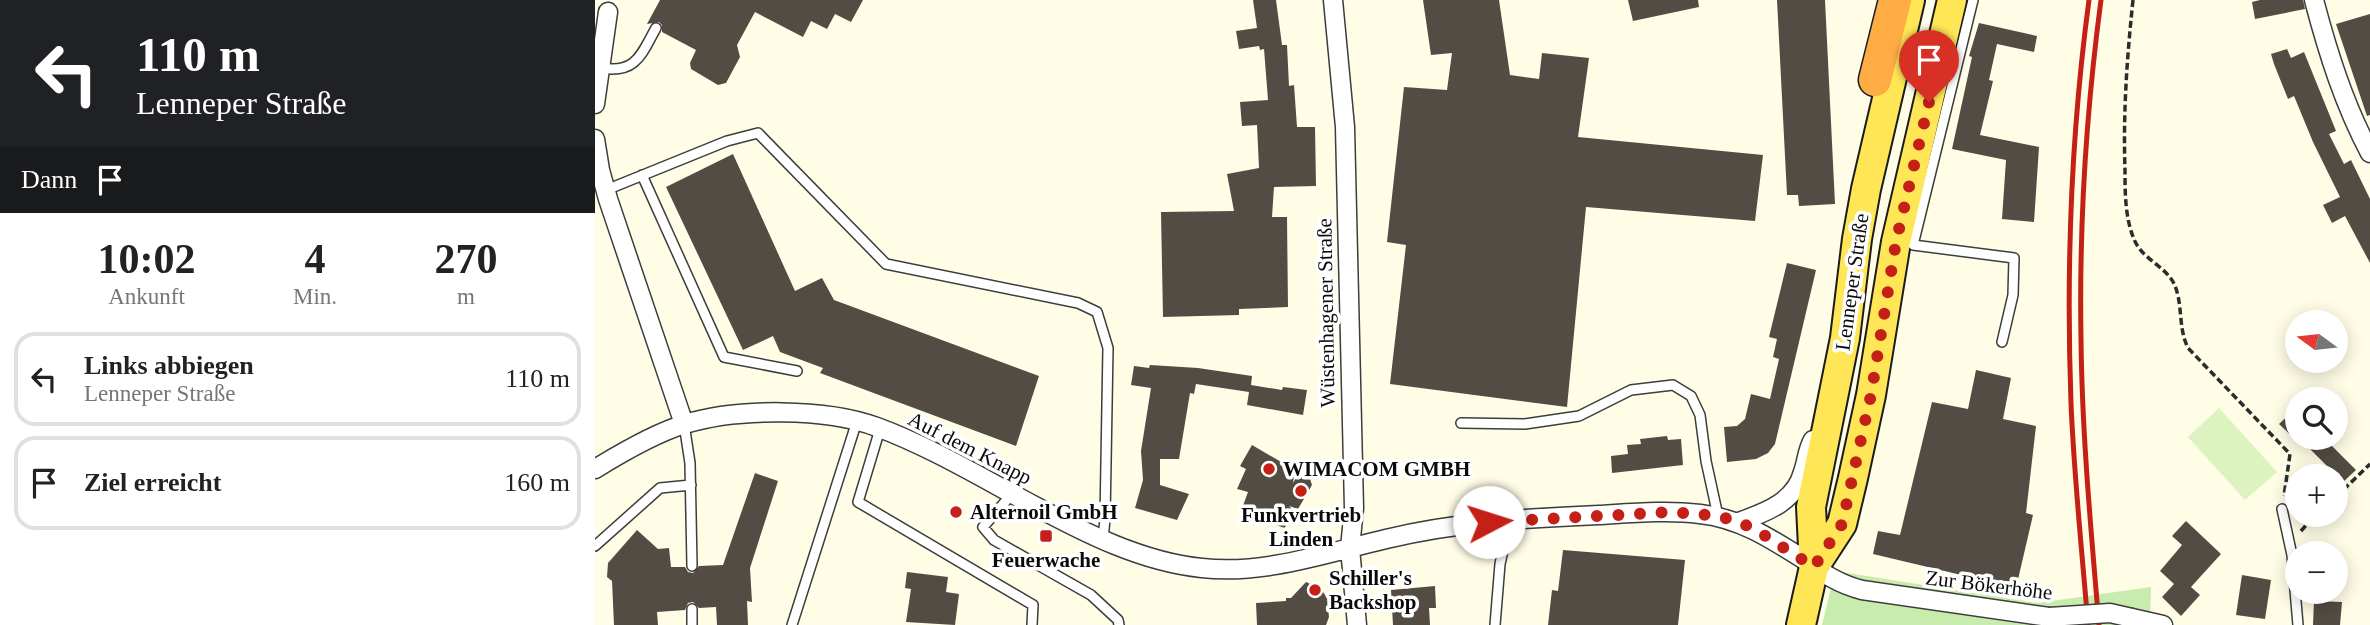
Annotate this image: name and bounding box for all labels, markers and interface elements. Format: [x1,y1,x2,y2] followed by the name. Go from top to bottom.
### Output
[136,27,260,82] text: 110 m
[21,28,112,119] icon: left
[1899,30,1959,102] pin
[1910,41,1948,79] icon: arrive
[136,85,347,121] text: Lenneper Straße
[91,161,129,199] icon: arrive
[21,165,77,194] text: Dann
[1831,212,1873,352] street label: Lenneper Straße
[1312,218,1340,408] street label: Wüstenhagener Straße
[97,236,195,282] text: 10:02
[304,236,325,282] text: 4
[435,236,498,282] text: 270
[108,284,185,309] text: Ankunft
[293,284,337,309] text: Min.
[457,284,475,309] text: m
[2285,310,2349,373] north arrow
[2285,310,2348,604] map controls
[84,351,254,380] text: Links abbiegen
[25,360,63,398] icon: left
[505,364,570,393] text: 110 m
[84,381,235,406] text: Lenneper Straße
[2285,387,2348,450] button: search
[904,407,1036,489] street label: Auf dem Knapp
[1283,457,1470,481] place label: WIMACOM GMBH
[1261,461,1277,477] marker: WIMACOM GMBH
[25,464,63,502] icon: arrive
[2285,464,2348,527] button: +
[84,468,221,497] text: Ziel erreicht
[504,468,570,497] text: 160 m
[1293,483,1309,499] marker: Funkvertrieb Linden
[1452,485,1526,559] position arrow
[970,500,1118,524] place label: Alternoil GmbH
[1241,503,1361,551] place label: Funkvertrieb Linden
[948,504,964,520] marker: Alternoil GmbH
[1038,528,1054,544] marker: Feuerwache
[2285,541,2348,604] button: −
[992,548,1100,572] place label: Feuerwache
[1924,565,2054,605] street label: Zur Bökerhöhe
[1329,566,1417,614] place label: Schiller's Backshop
[1307,582,1323,598] marker: Schiller's Backshop

